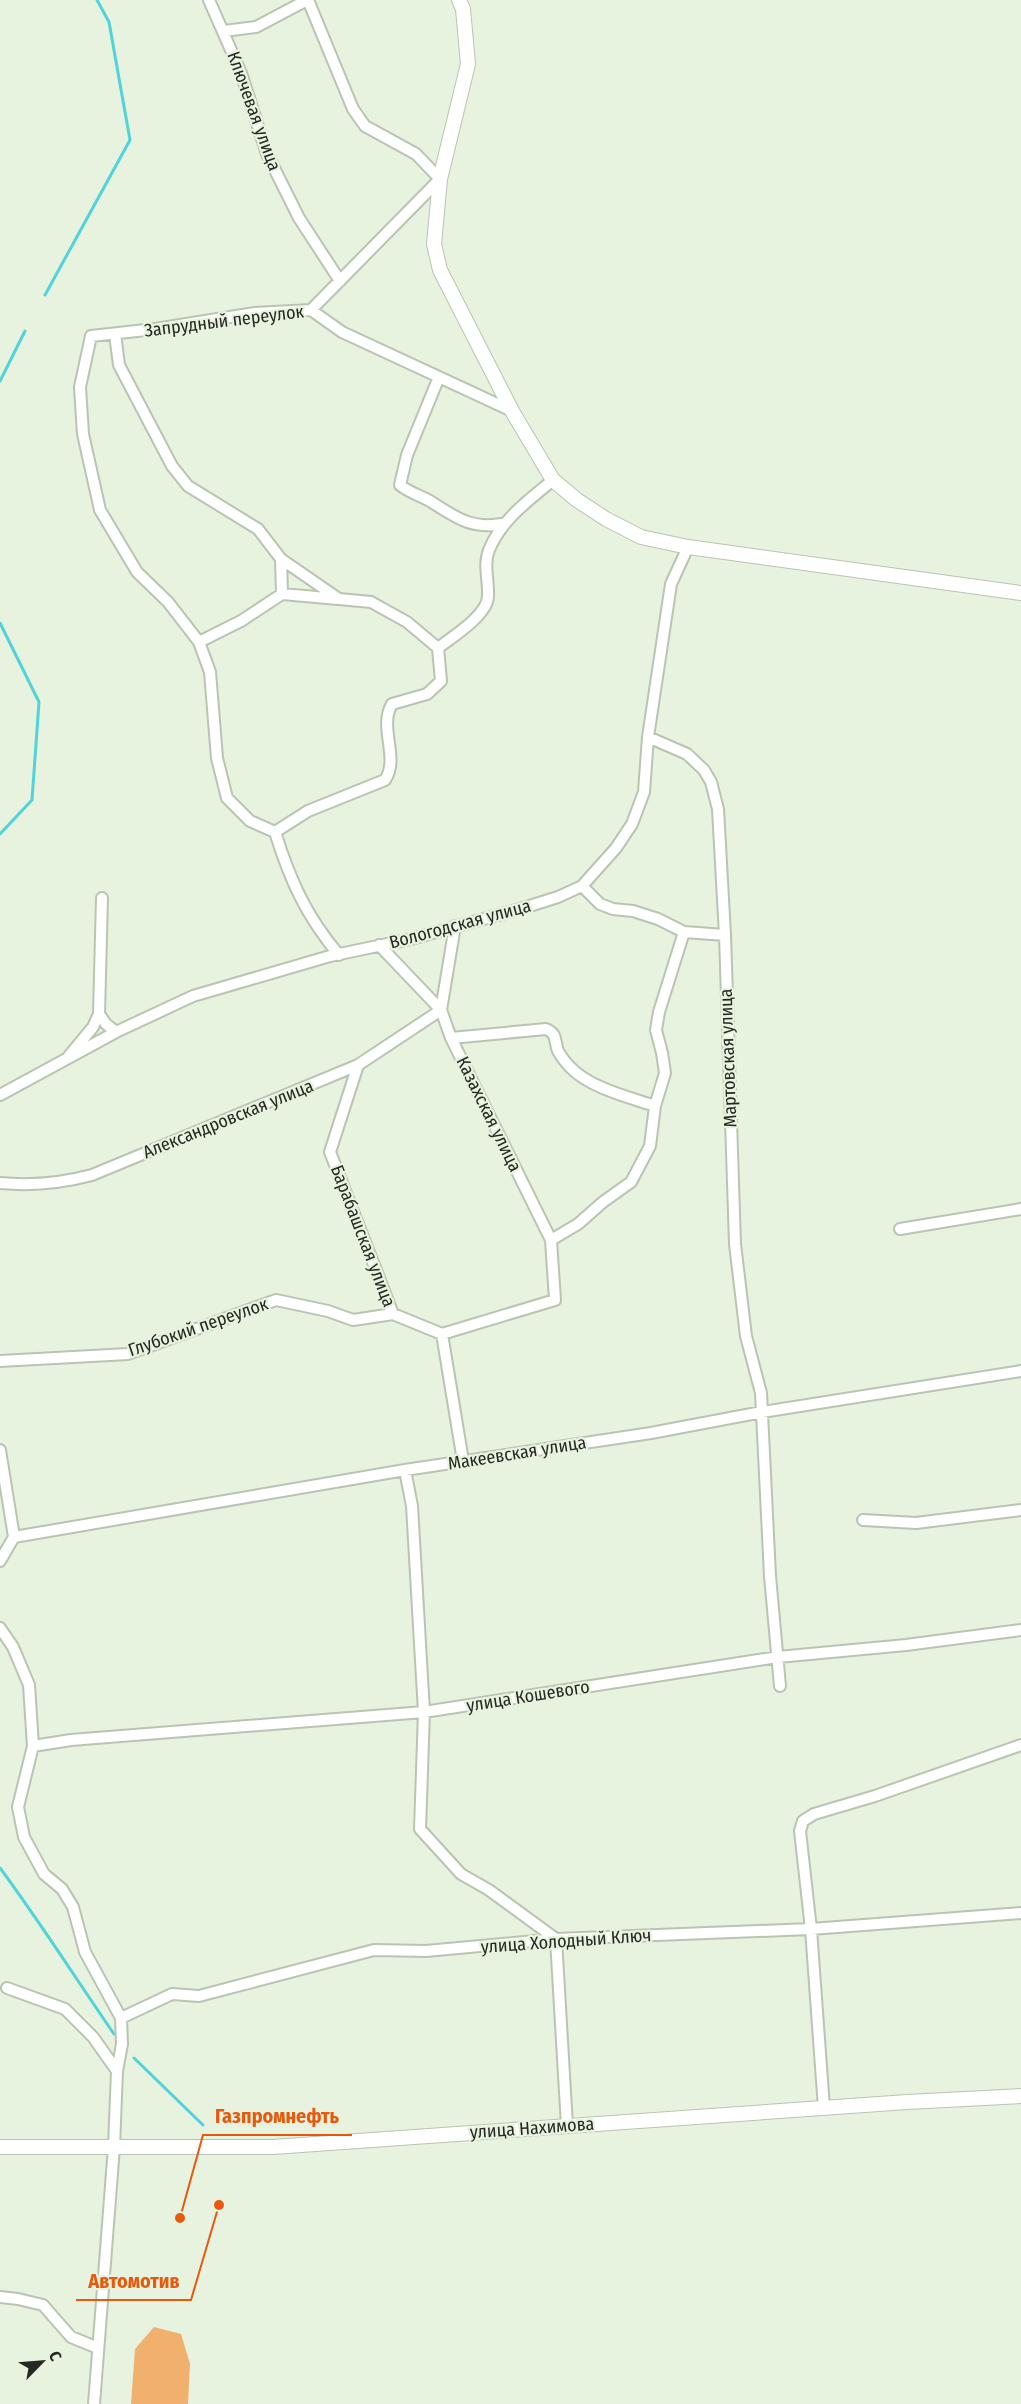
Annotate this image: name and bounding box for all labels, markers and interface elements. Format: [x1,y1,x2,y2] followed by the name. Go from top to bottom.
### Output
[222,48,286,174] street label: Ключевая улица
[143,300,306,342] street label: Запрудный переулок
[387,894,533,953] street label: Вологодская улица
[715,988,741,1128] street label: Мартовская улица
[452,1053,526,1175] street label: Казахская улица
[140,1075,317,1163] street label: Александровская улица
[326,1162,400,1310] street label: Барабашская улица
[125,1293,271,1361] street label: Глубокий переулок
[446,1431,588,1475] street label: Макеевская улица
[465,1675,591,1717] street label: улица Кошевого
[480,1924,652,1958] street label: улица Холодный Ключ
[203,2097,352,2135] callout: Газпромнефть
[215,2104,340,2128] text: Газпромнефть
[469,2113,595,2143] street label: улица Нахимова
[76,2262,191,2300] callout: Автомотив
[87,2269,180,2293] text: Автомотив
[12,2332,72,2392] north arrow
[45,2348,66,2364] text: С

